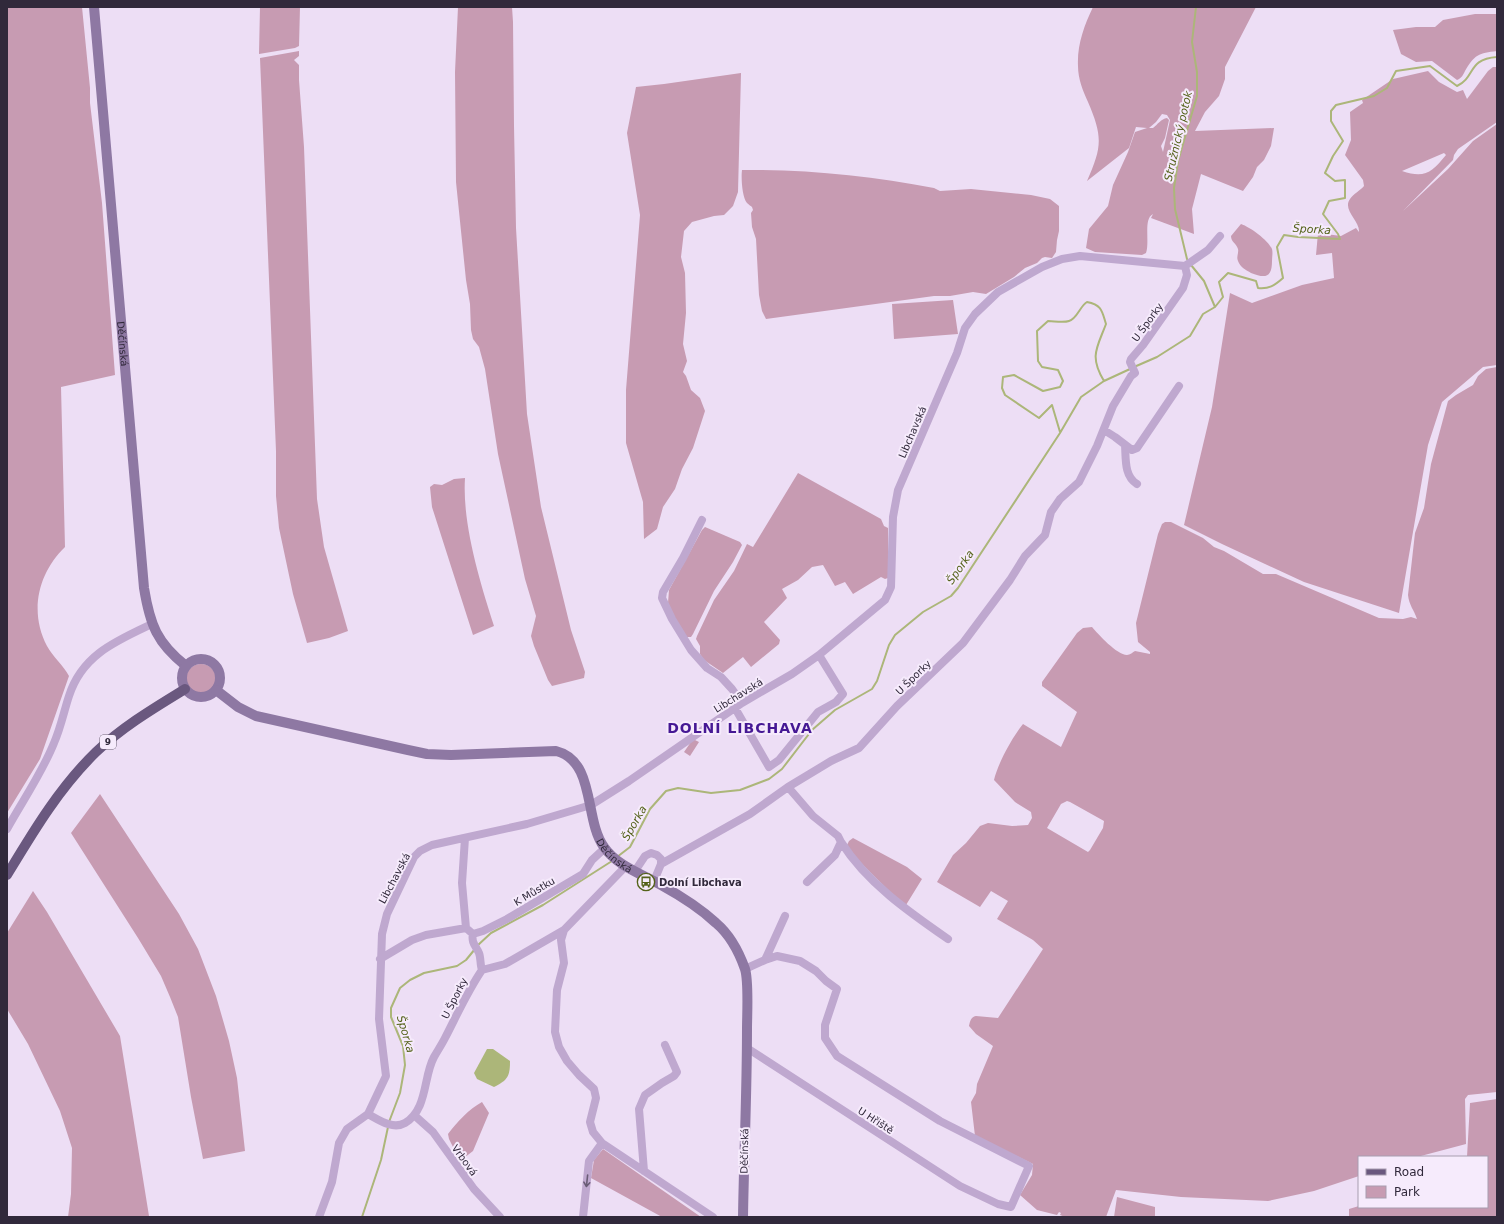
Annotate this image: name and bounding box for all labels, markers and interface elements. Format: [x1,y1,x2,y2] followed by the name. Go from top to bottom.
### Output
[1162,89,1195,182] water label: Stružnický potok
[1292,222,1332,237] water label: Šporka
[1129,300,1165,344] street label: U Šporky
[115,321,130,367] street label: Děčínská
[897,404,928,460] street label: Libchavská
[944,548,977,587] water label: Šporka
[893,657,933,697] street label: U Šporky
[712,676,765,715] street label: Libchavská
[667,720,813,736] district label: DOLNÍ LIBCHAVA
[100,735,116,749] road number: 9
[619,803,650,843] water label: Šporka
[594,837,634,875] street label: Děčínská
[377,851,412,905] street label: Libchavská
[636,872,656,892] bus stop icon: Dolní Libchava
[512,875,557,908] street label: K Můstku
[659,877,742,888] place label: Dolní Libchava
[438,975,470,1021] street label: U Šporky
[394,1014,417,1055] water label: Šporka
[856,1105,896,1136] street label: U Hřiště
[739,1128,750,1174] street label: Děčínská
[450,1143,479,1178] street label: Vrbová
[1358,1156,1488,1208] legend
[1394,1165,1424,1179] text: Road
[583,1174,590,1187] one-way arrow
[1394,1185,1420,1199] text: Park

